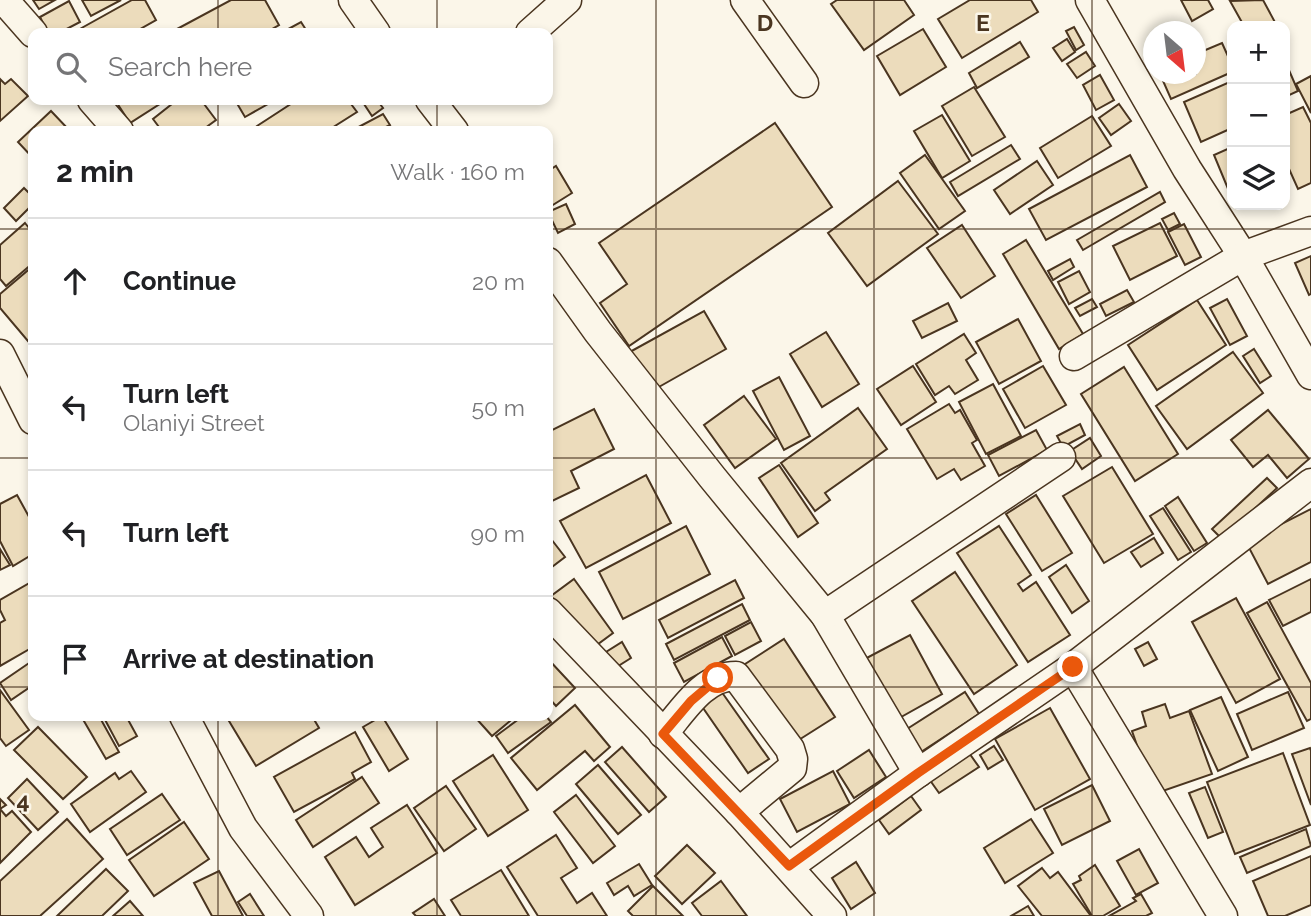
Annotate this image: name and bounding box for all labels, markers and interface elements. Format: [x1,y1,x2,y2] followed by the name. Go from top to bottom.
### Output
[757,9,773,36] text: D
[976,9,990,36] text: E
[1143,21,1206,84] north arrow
[1227,21,1290,210] map controls
[1227,21,1290,84] button: +
[28,28,553,105] search box
[52,48,90,86] icon: search
[108,52,252,82] text: Search here
[1227,84,1290,147] button: −
[1227,147,1290,210] button: layers
[56,154,134,189] text: 2 min
[390,158,525,185] text: Walk · 160 m
[56,262,94,300] icon: ahead
[123,266,236,296] text: Continue
[472,268,525,295] text: 20 m
[123,379,229,409] text: Turn left
[56,388,94,426] icon: left
[471,394,525,421] text: 50 m
[123,409,265,436] text: Olaniyi Street
[56,514,94,552] icon: left
[123,518,229,548] text: Turn left
[470,520,525,547] text: 90 m
[56,640,94,678] icon: arrive
[123,644,374,674] text: Arrive at destination
[1057,651,1088,682] route end
[702,662,733,693] route start
[16,787,30,814] text: 4

